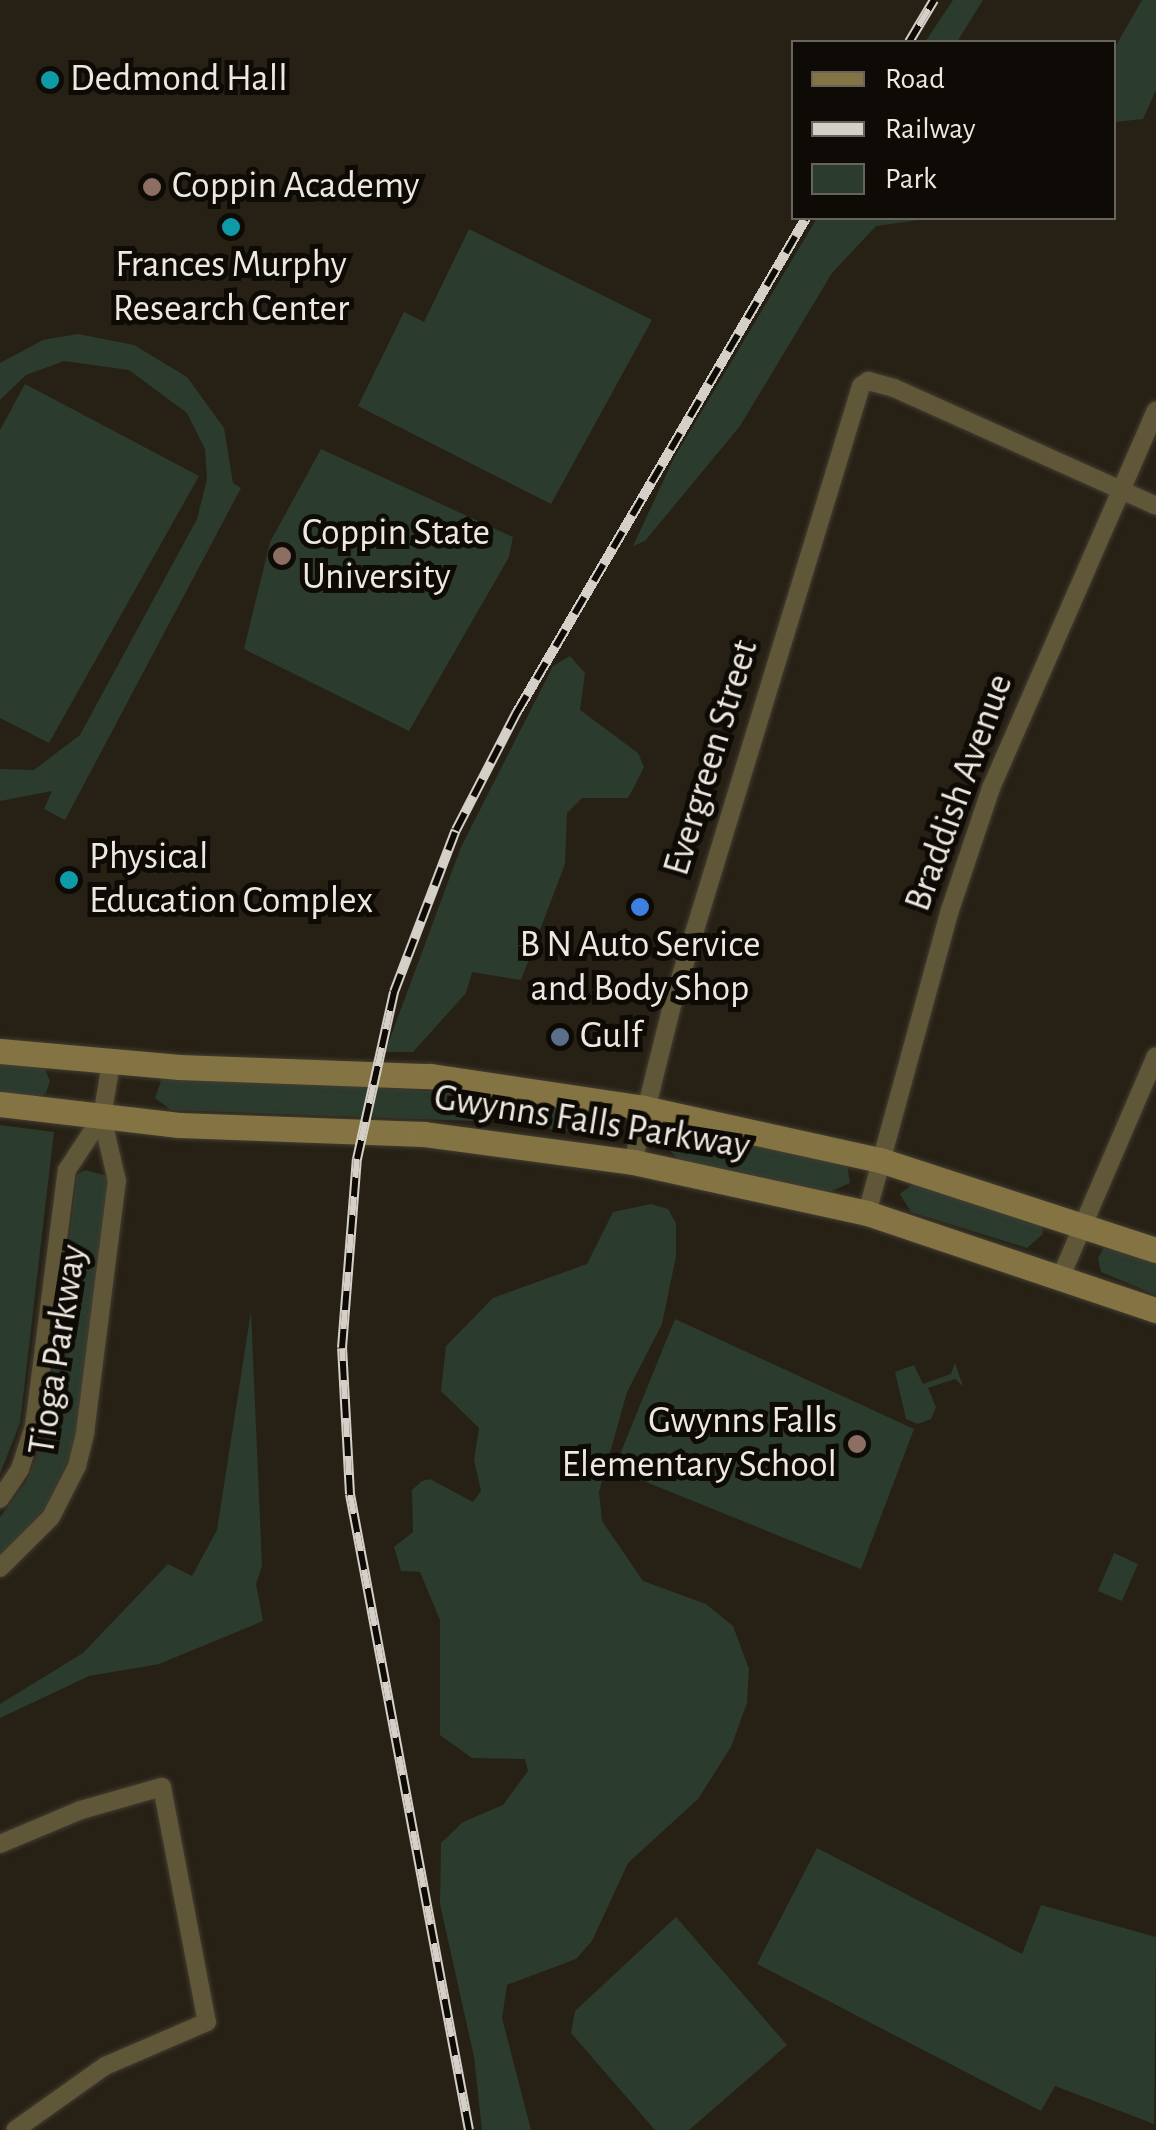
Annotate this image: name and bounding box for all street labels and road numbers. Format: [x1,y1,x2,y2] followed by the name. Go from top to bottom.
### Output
[655,635,769,881] street label: Evergreen Street
[896,668,1024,918] street label: Braddish Avenue
[431,1076,753,1170] street label: Gwynns Falls Parkway
[20,1242,98,1458] street label: Tioga Parkway

